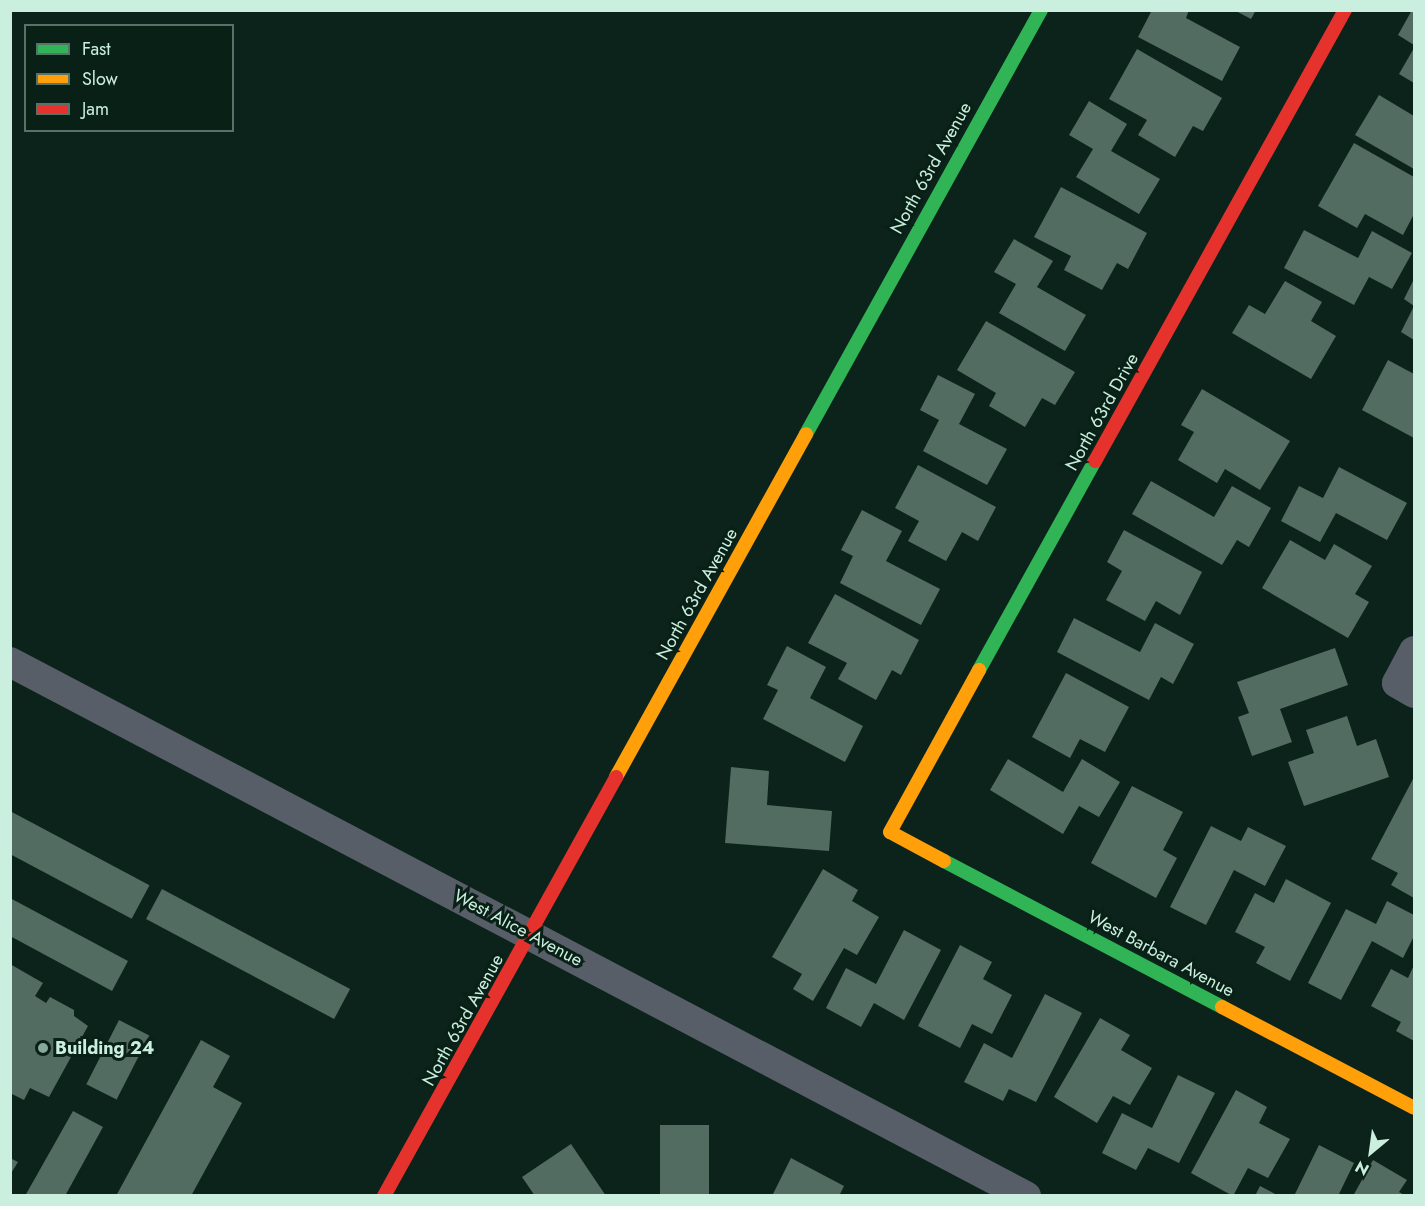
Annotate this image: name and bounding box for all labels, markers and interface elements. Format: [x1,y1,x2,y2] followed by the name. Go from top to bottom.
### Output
[24,24,234,132] legend
[82,36,111,62] text: Fast
[82,66,118,92] text: Slow
[82,96,109,122] text: Jam
[886,98,976,238] street label: North 63rd Avenue
[1061,349,1143,475] street label: North 63rd Drive
[652,524,742,664] street label: North 63rd Avenue
[450,885,586,971] street label: West Alice Avenue
[1084,906,1238,1002] street label: West Barbara Avenue
[418,950,508,1090] street label: North 63rd Avenue
[55,1037,154,1059] place label: Building 24
[36,1041,50,1055] marker: Building 24
[1341,1122,1401,1182] north arrow
[1351,1155,1373,1181] text: N

